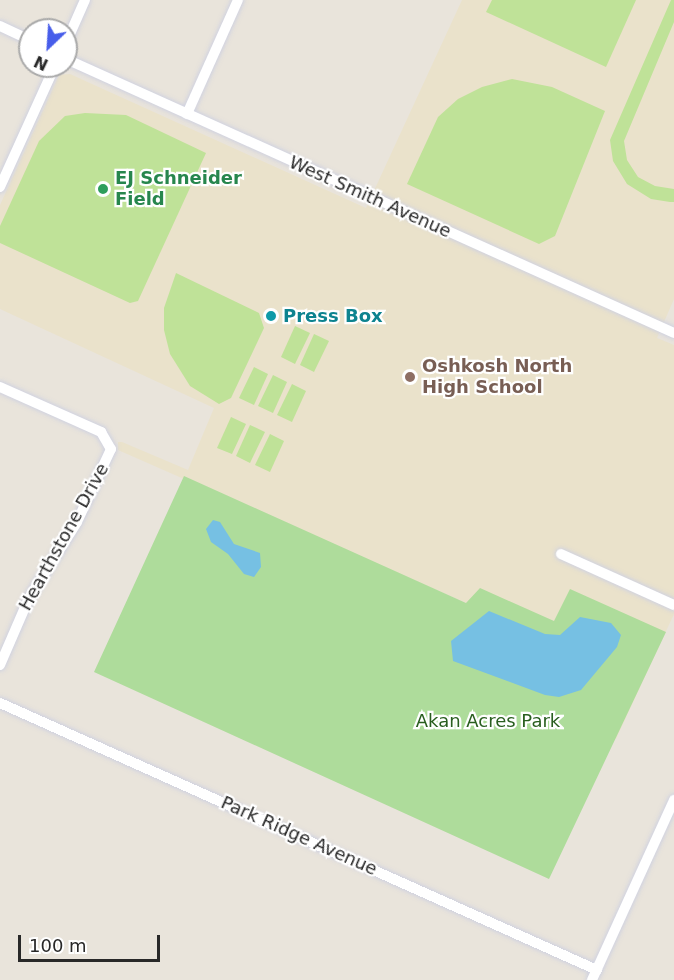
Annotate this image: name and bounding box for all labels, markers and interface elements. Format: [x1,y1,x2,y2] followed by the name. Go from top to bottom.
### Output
[18,18,78,78] north arrow
[31,52,51,74] text: N
[286,152,454,242] street label: West Smith Avenue
[115,168,242,210] place label: EJ Schneider Field
[96,182,110,196] marker: EJ Schneider Field
[283,305,383,327] place label: Press Box
[264,309,278,323] marker: Press Box
[422,356,572,398] place label: Oshkosh North High School
[403,370,417,384] marker: Oshkosh North High School
[15,460,113,614] street label: Hearthstone Drive
[416,710,560,732] park label: Akan Acres Park
[218,792,380,880] street label: Park Ridge Avenue
[21,923,164,961] scale bar
[29,935,87,956] text: 100 m

